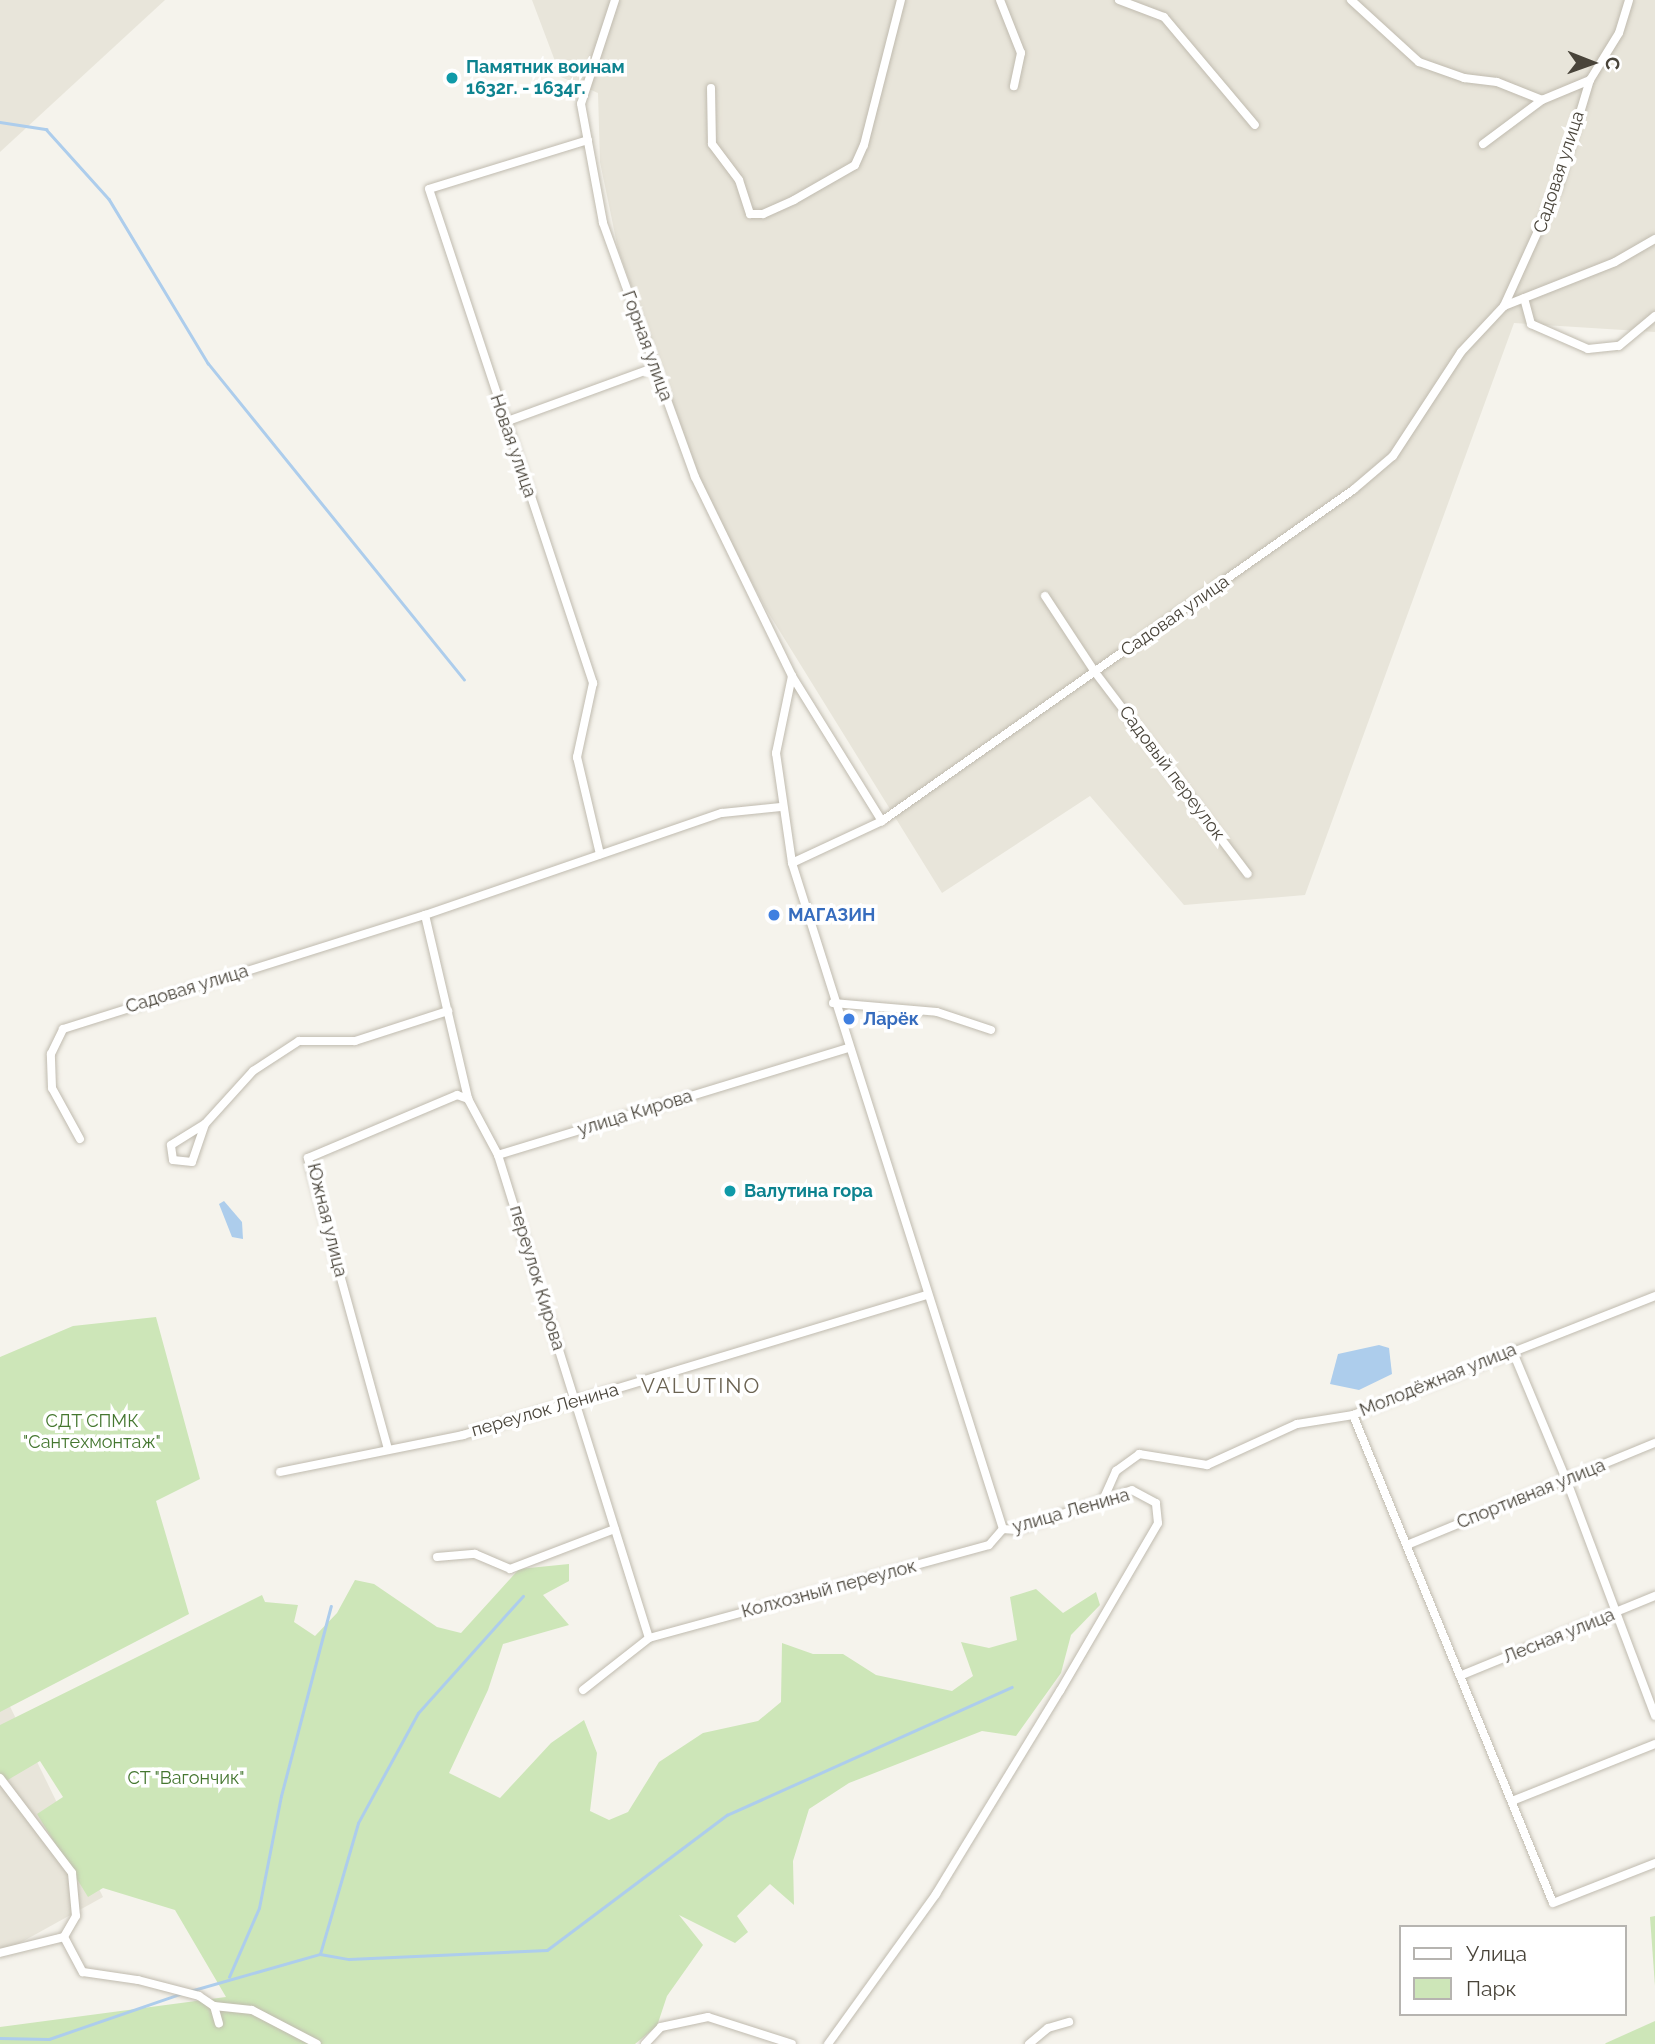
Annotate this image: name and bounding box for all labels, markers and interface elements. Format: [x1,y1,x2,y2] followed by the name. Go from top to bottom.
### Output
[1557,28,1627,98] north arrow
[466,57,625,100] place label: Памятник воинам 1632г. - 1634г.
[1602,57,1624,70] text: С
[444,70,460,86] marker: Памятник воинам 1632г. - 1634г.
[1529,108,1589,236] street label: Садовая улица
[617,288,677,404] street label: Горная улица
[485,391,541,501] street label: Новая улица
[1117,571,1233,661] street label: Садовая улица
[1114,702,1230,844] street label: Садовый переулок
[788,904,875,926] place label: МАГАЗИН
[766,907,782,923] marker: МАГАЗИН
[123,960,251,1018] street label: Садовая улица
[863,1008,919,1030] place label: Ларёк
[841,1011,857,1027] marker: Ларёк
[575,1085,695,1141] street label: улица Кирова
[302,1161,352,1279] street label: Южная улица
[744,1180,873,1202] place label: Валутина гора
[722,1183,738,1199] marker: Валутина гора
[505,1203,569,1353] street label: переулок Кирова
[1356,1339,1520,1421] street label: Молодёжная улица
[642,1373,760,1399] district label: VALUTINO
[469,1379,621,1441] street label: переулок Ленина
[23,1411,161,1454] park label: СДТ СПМК "Сантехмонтаж"
[1454,1454,1608,1534] street label: Спортивная улица
[1010,1484,1132,1538] street label: улица Ленина
[739,1555,919,1623] street label: Колхозный переулок
[1500,1604,1618,1668] street label: Лесная улица
[127,1767,245,1789] park label: СТ "Вагончик"
[1400,1925,1627,2016] legend
[1466,1941,1527,1966] text: Улица
[1466,1976,1516,2001] text: Парк

